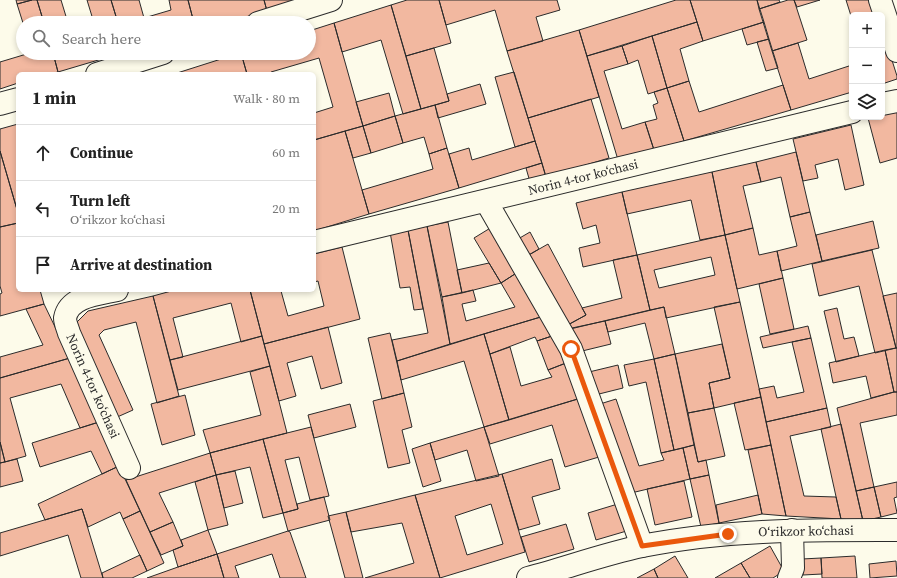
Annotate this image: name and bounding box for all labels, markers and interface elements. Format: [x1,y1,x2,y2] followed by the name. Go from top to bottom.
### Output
[849,12,885,120] map controls
[849,12,885,48] button: +
[16,16,316,60] search box
[30,27,52,49] icon: search
[62,28,141,49] text: Search here
[849,48,885,84] button: −
[849,84,885,120] button: layers
[32,86,76,110] text: 1 min
[233,90,300,107] text: Walk · 80 m
[32,142,54,164] icon: ahead
[70,142,133,163] text: Continue
[272,144,300,161] text: 60 m
[526,155,640,199] street label: Norin 4-tor koʻchasi
[70,190,130,211] text: Turn left
[32,198,54,220] icon: left
[272,200,300,217] text: 20 m
[70,211,166,228] text: Oʻrikzor koʻchasi
[32,254,54,276] icon: arrive
[70,254,212,275] text: Arrive at destination
[62,331,124,441] street label: Norin 4-tor koʻchasi
[562,340,580,358] route start
[758,522,854,540] street label: Oʻrikzor koʻchasi
[719,525,737,543] route end

